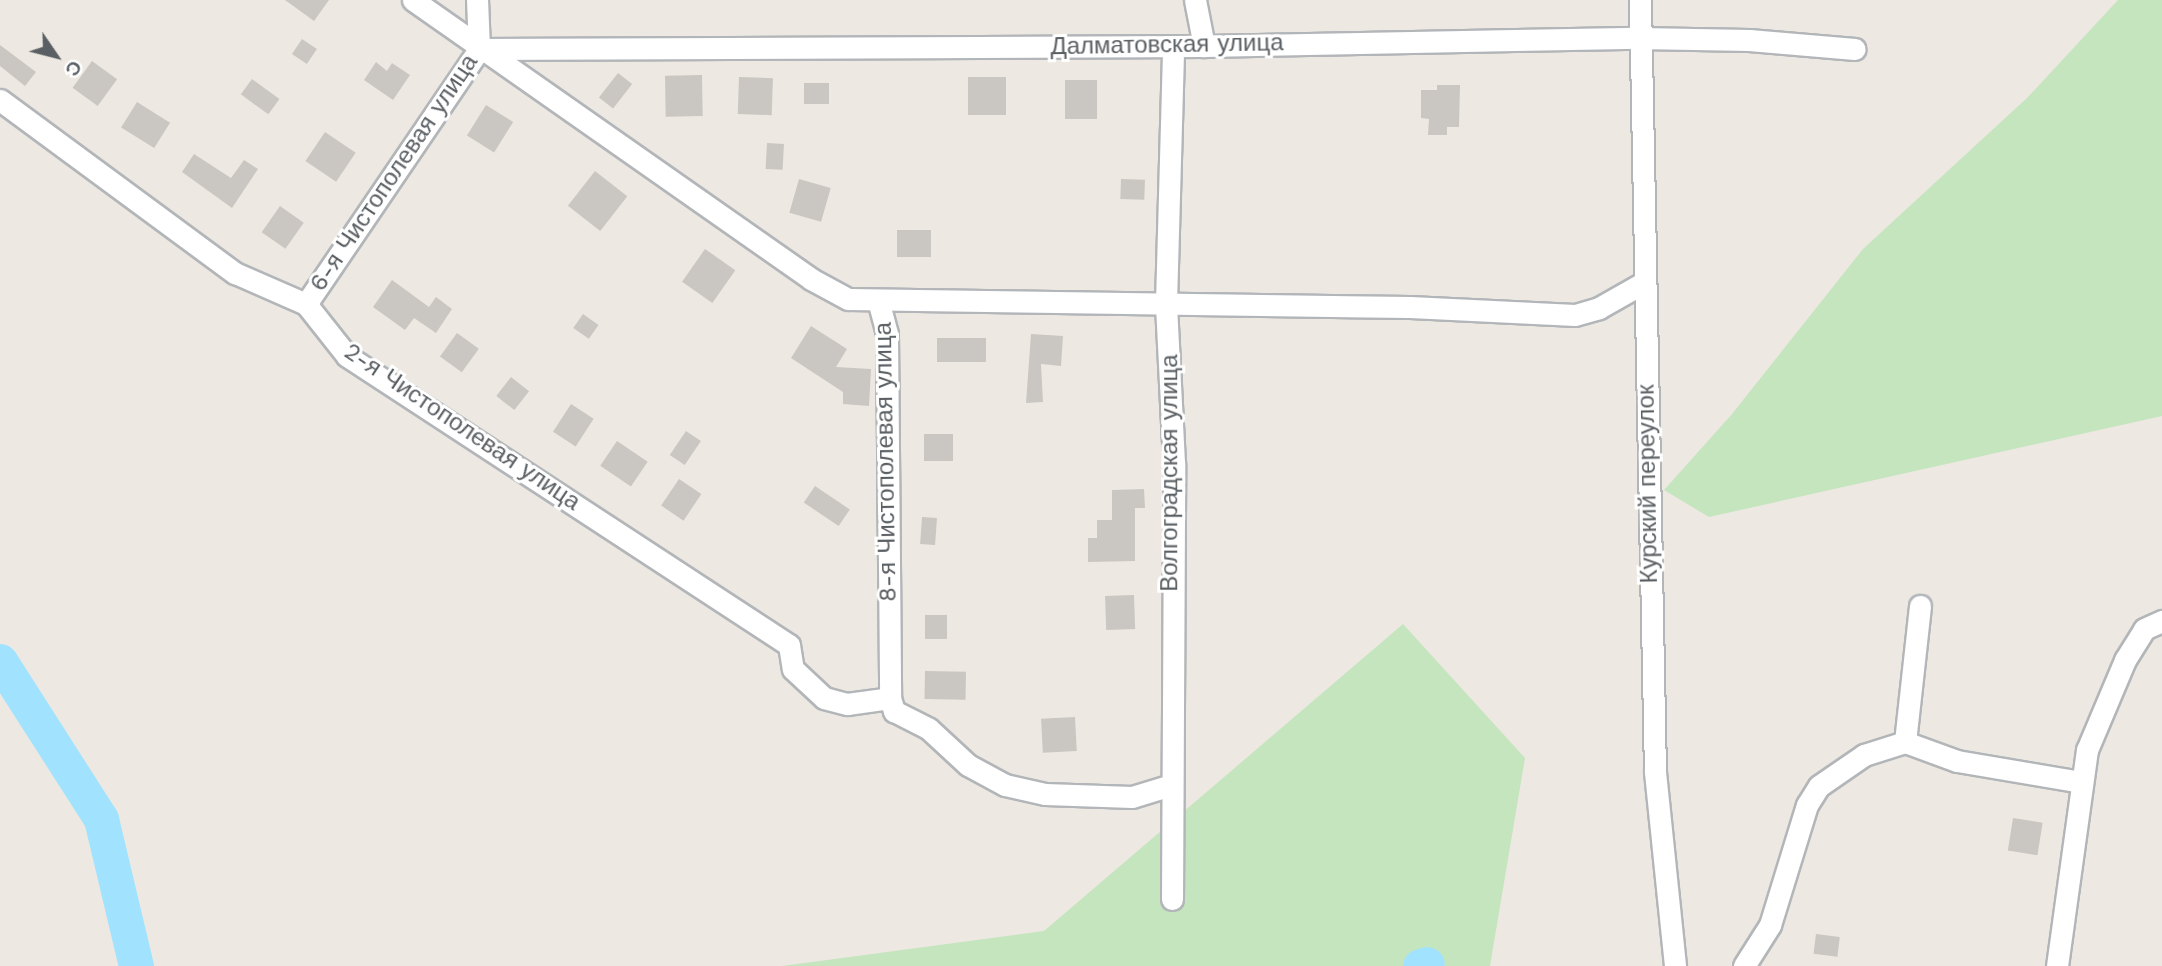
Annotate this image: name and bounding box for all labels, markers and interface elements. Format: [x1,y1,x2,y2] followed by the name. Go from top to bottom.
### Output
[21,21,91,91] north arrow
[1050,29,1284,61] street label: Далматовская улица
[304,49,484,297] street label: 6-я Чистополевая улица
[60,56,87,81] text: С
[869,322,903,602] street label: 8-я Чистополевая улица
[338,337,586,517] street label: 2-я Чистополевая улица
[1156,354,1184,592] street label: Волгоградская улица
[1632,384,1664,584] street label: Курский переулок

